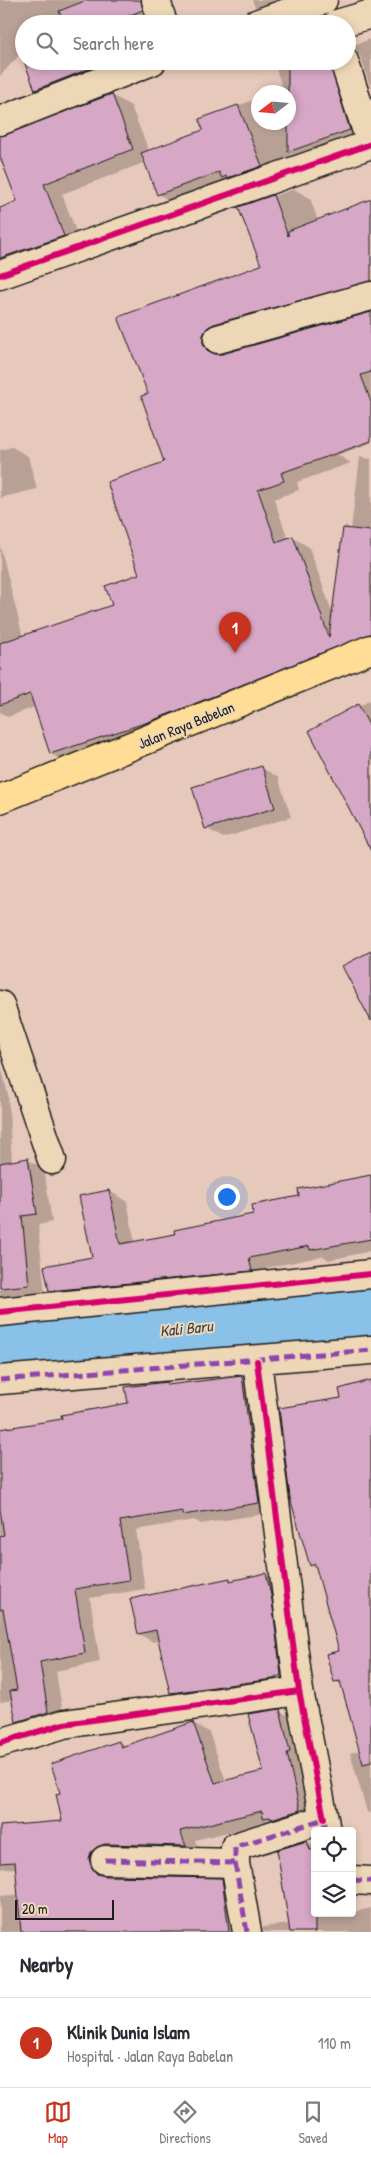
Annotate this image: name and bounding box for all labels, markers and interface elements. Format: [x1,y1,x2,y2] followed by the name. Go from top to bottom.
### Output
[15,15,356,70] search box
[33,29,61,57] icon: search
[73,30,154,56] text: Search here
[251,85,296,130] north arrow
[219,612,251,653] pin: 1
[135,696,238,754] street label: Jalan Raya Babelan
[214,1184,240,1210] your location
[158,1314,215,1342] water label: Kali Baru
[311,1827,356,1917] map controls
[311,1827,356,1872] button: locate
[311,1872,356,1917] button: layers
[15,1897,114,1920] scale bar
[22,1899,48,1918] text: 20 m
[20,1950,73,1979] text: Nearby
[67,2019,190,2045] text: Klinik Dunia Islam
[33,2032,39,2054] text: 1
[318,2032,351,2054] text: 110 m
[67,2045,233,2067] text: Hospital · Jalan Raya Babelan
[44,2098,72,2147] tab: Map
[159,2098,211,2147] tab: Directions
[299,2098,327,2147] tab: Saved

